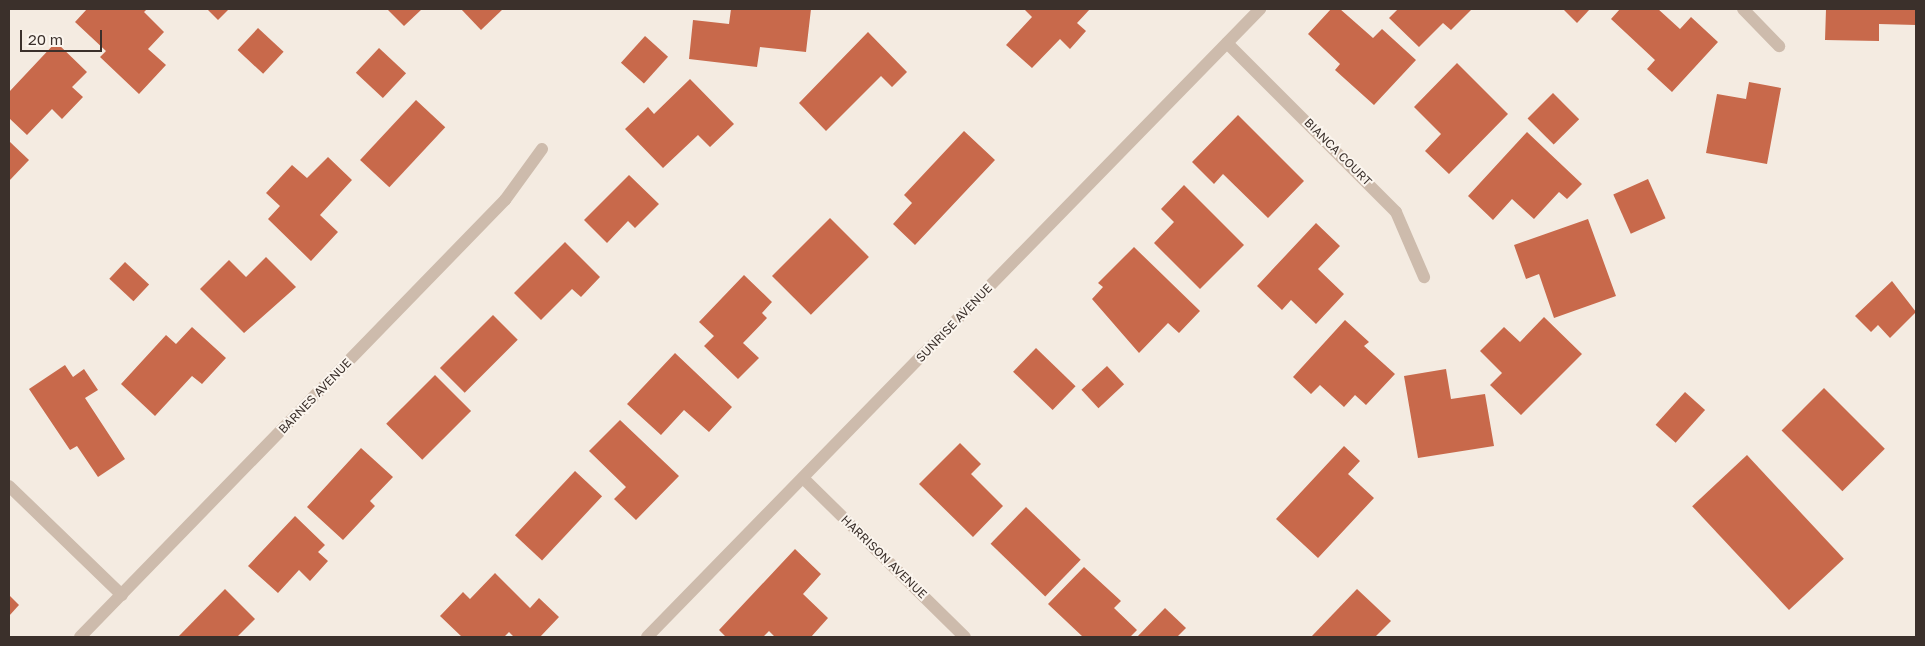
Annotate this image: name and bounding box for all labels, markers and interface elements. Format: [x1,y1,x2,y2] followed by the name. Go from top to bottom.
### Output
[22,20,105,52] scale bar
[28,30,63,48] text: 20 m
[1301,115,1375,189] street label: BIANCA COURT
[913,281,995,365] street label: SUNRISE AVENUE
[276,356,354,436] street label: BARNES AVENUE
[838,512,930,602] street label: HARRISON AVENUE

